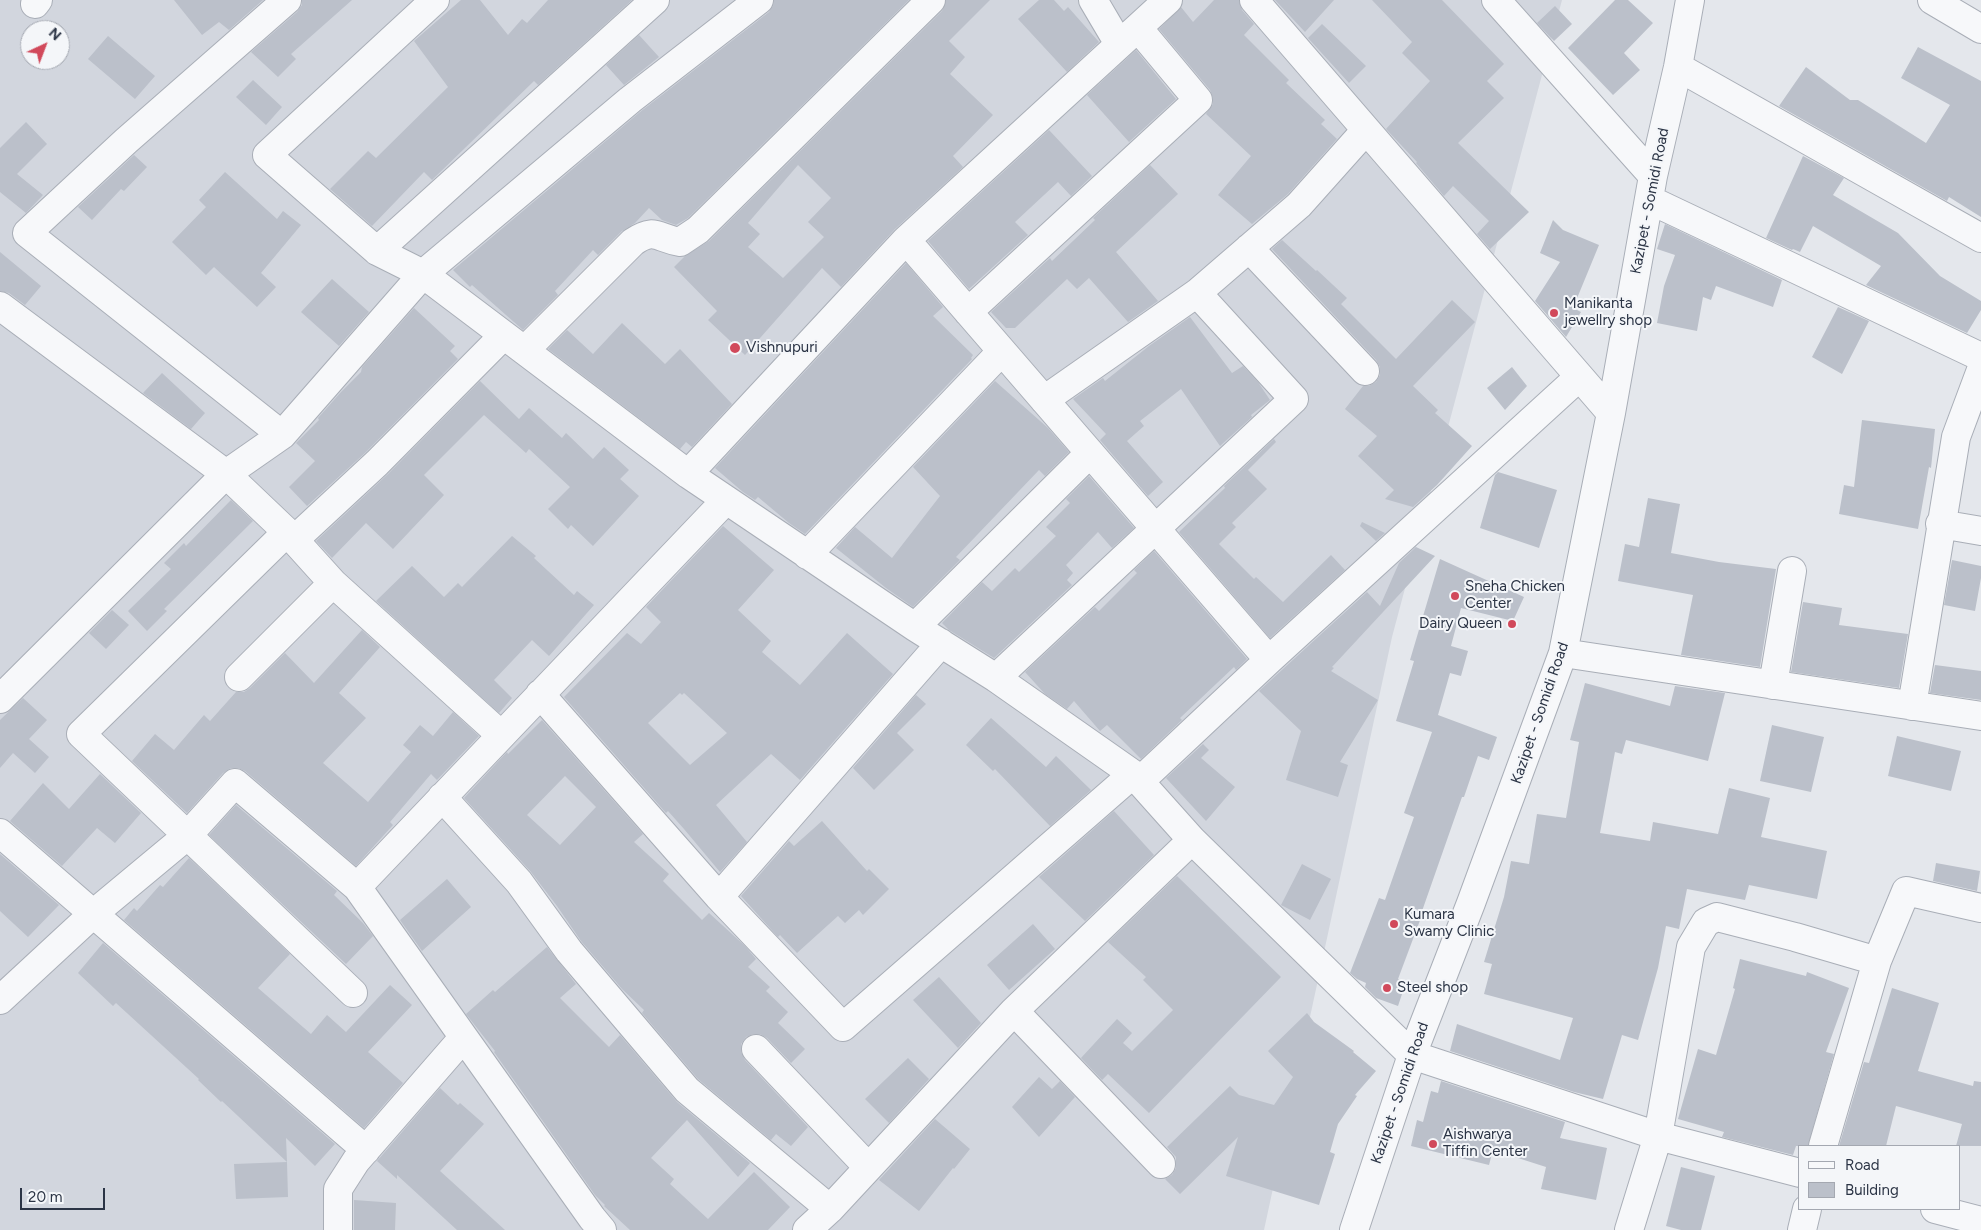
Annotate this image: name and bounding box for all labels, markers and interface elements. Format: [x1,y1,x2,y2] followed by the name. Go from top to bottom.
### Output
[20,20,70,70] north arrow
[45,24,65,44] text: N
[1627,126,1673,276] street label: Kazipet - Somidi Road
[1564,295,1652,330] place label: Manikanta jewellry shop
[1548,307,1560,319] marker: Manikanta jewellry shop
[746,339,818,357] place label: Vishnupuri
[728,341,742,355] marker: Vishnupuri
[1465,578,1565,613] place label: Sneha Chicken Center
[1449,590,1461,602] marker: Sneha Chicken Center
[1419,615,1502,633] place label: Dairy Queen
[1506,618,1518,630] marker: Dairy Queen
[1507,640,1573,786] street label: Kazipet - Somidi Road
[1404,906,1494,941] place label: Kumara Swamy Clinic
[1388,918,1400,930] marker: Kumara Swamy Clinic
[1397,979,1468,997] place label: Steel shop
[1381,982,1393,994] marker: Steel shop
[1367,1020,1433,1166] street label: Kazipet - Somidi Road
[1443,1126,1528,1161] place label: Aishwarya Tiffin Center
[1427,1138,1439,1150] marker: Aishwarya Tiffin Center
[1798,1145,1961,1210] legend
[1845,1156,1880,1174] text: Road
[22,1178,108,1210] scale bar
[1845,1181,1899,1199] text: Building
[28,1188,62,1206] text: 20 m

